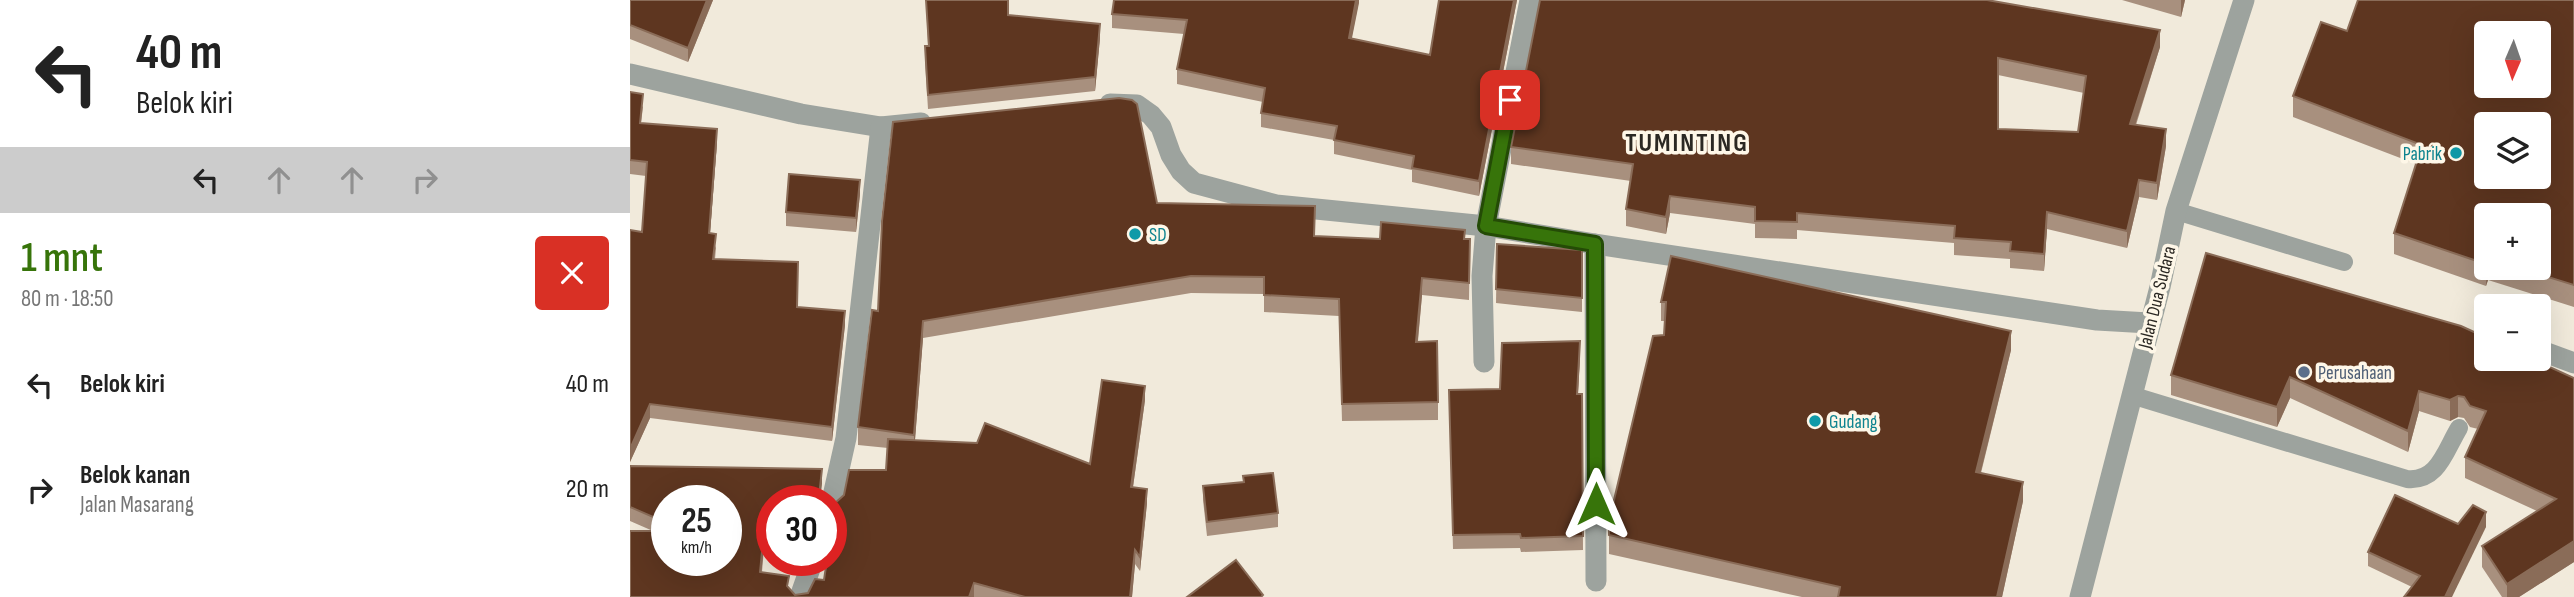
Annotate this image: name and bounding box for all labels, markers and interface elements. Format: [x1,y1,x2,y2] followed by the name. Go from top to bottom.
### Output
[2474,21,2552,98] north arrow
[2474,21,2551,371] map controls
[136,24,222,83] text: 40 m
[21,28,112,119] icon: left
[1480,70,1540,130] pin
[1491,81,1529,119] icon: arrive
[136,84,233,123] text: Belok kiri
[2474,112,2551,189] button: layers
[1625,128,1749,159] district label: TUMINTING
[2403,143,2443,166] place label: Pabrik
[2448,145,2464,161] marker: Pabrik
[187,161,225,199] icon: left
[260,161,298,199] icon: ahead
[333,161,371,199] icon: ahead
[406,161,444,199] icon: right
[2474,203,2551,280] button: +
[1149,224,1166,247] place label: SD
[1127,226,1143,242] marker: SD
[21,233,103,284] text: 1 mnt
[535,236,609,310] button: close
[2133,244,2181,352] street label: Jalan Dua Sudara
[21,285,114,313] text: 80 m · 18:50
[2474,294,2551,371] button: −
[2318,362,2392,385] place label: Perusahaan
[2296,364,2312,380] marker: Perusahaan
[21,366,59,404] icon: left
[80,369,165,400] text: Belok kiri
[566,369,609,400] text: 40 m
[1829,411,1878,434] place label: Gudang
[1807,413,1823,429] marker: Gudang
[80,460,190,491] text: Belok kanan
[1559,467,1633,541] position arrow
[21,471,59,509] icon: right
[566,474,609,505] text: 20 m
[756,485,847,576] speed limit sign: 30
[80,491,194,519] text: Jalan Masarang
[681,500,712,543] text: 25
[681,537,712,558] text: km/h

